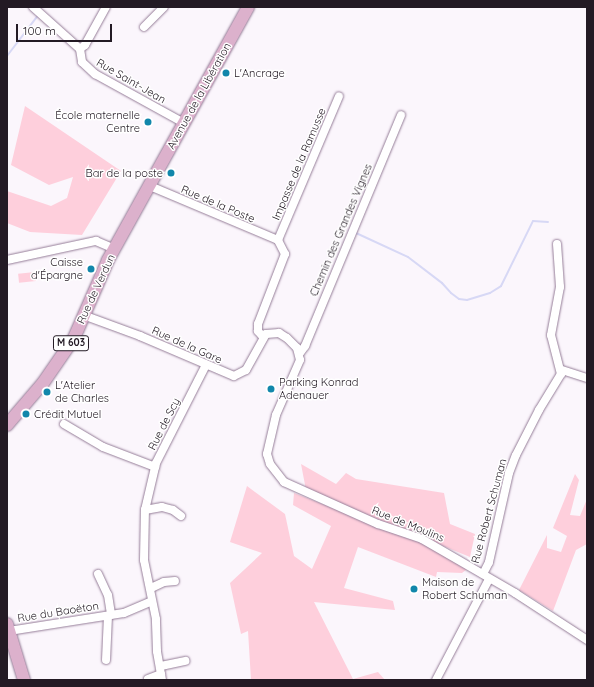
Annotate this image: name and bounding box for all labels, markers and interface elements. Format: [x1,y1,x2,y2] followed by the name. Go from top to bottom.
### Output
[18,16,114,42] scale bar
[23,23,56,38] text: 100 m
[164,40,234,152] street label: Avenue de la Libération
[94,56,168,106] street label: Rue Saint-Jean
[234,66,285,80] place label: L'Ancrage
[221,68,231,78] marker: L'Ancrage
[269,106,329,222] street label: Impasse de la Ramusse
[55,109,140,135] place label: École maternelle Centre
[143,117,153,127] marker: École maternelle Centre
[307,162,375,298] street label: Chemin des Grandes Vignes
[85,166,163,180] place label: Bar de la poste
[166,168,176,178] marker: Bar de la poste
[179,182,257,226] street label: Rue de la Poste
[74,252,118,326] street label: Rue de Verdun
[31,256,83,282] place label: Caisse d'Épargne
[86,264,96,274] marker: Caisse d'Épargne
[150,324,224,366] street label: Rue de la Gare
[52,335,90,351] road number: M 603
[279,376,358,402] place label: Parking Konrad Adenauer
[55,379,109,405] place label: L'Atelier de Charles
[266,384,276,394] marker: Parking Konrad Adenauer
[42,387,52,397] marker: L'Atelier de Charles
[145,396,183,452] street label: Rue de Scy
[34,407,101,421] place label: Crédit Mutuel
[21,409,31,419] marker: Crédit Mutuel
[469,457,509,565] street label: Rue Robert Schuman
[370,503,446,545] street label: Rue de Moulins
[422,576,507,602] place label: Maison de Robert Schuman
[409,584,419,594] marker: Maison de Robert Schuman
[16,599,100,625] street label: Rue du Baoëton

